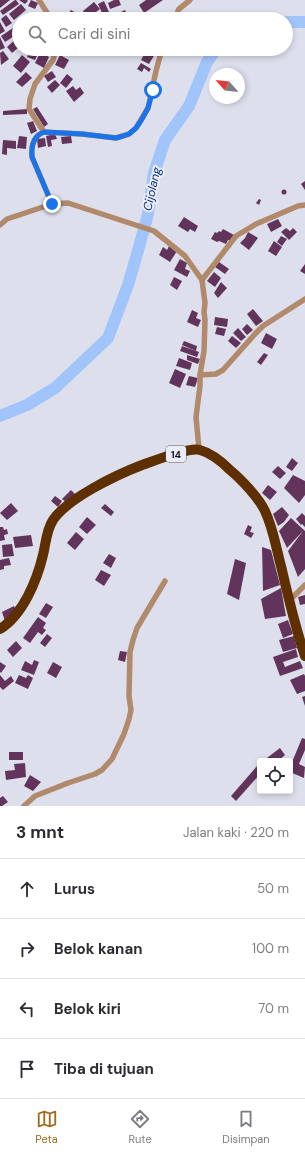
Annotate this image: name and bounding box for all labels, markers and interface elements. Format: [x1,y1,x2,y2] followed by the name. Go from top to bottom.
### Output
[12,12,293,56] search box
[26,23,48,45] icon: search
[58,24,130,44] text: Cari di sini
[209,68,245,104] north arrow
[144,81,162,99] route start
[139,165,165,213] water label: Cijolang
[43,195,61,213] route end
[166,446,186,462] road number: 14
[257,758,293,794] map controls
[257,758,293,794] button: locate
[16,821,64,843] text: 3 mnt
[183,824,289,841] text: Jalan kaki · 220 m
[16,878,38,900] icon: ahead
[54,879,95,899] text: Lurus
[257,880,289,897] text: 50 m
[16,938,38,960] icon: right
[54,939,142,959] text: Belok kanan
[252,940,289,957] text: 100 m
[16,998,38,1020] icon: left
[54,999,121,1019] text: Belok kiri
[258,1000,289,1017] text: 70 m
[16,1058,38,1080] icon: arrive
[54,1059,154,1079] text: Tiba di tujuan
[35,1108,58,1146] tab: Peta
[128,1108,152,1146] tab: Rute
[222,1108,270,1146] tab: Disimpan

